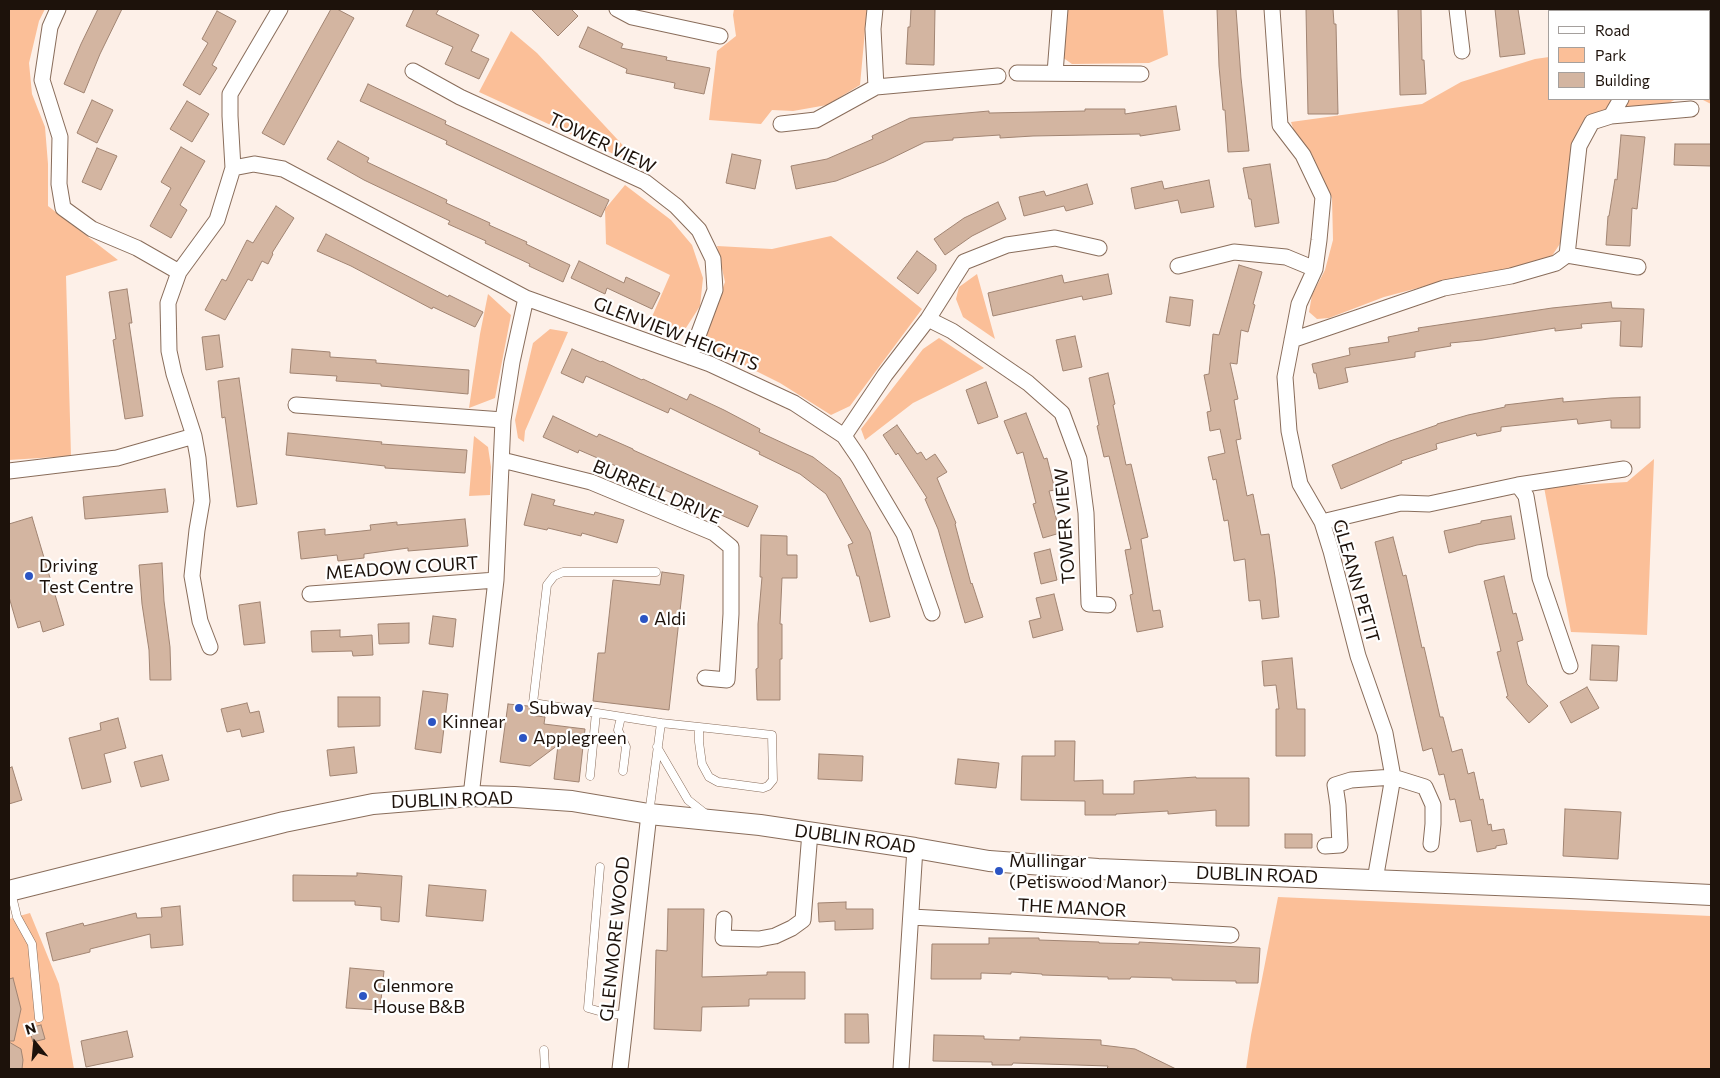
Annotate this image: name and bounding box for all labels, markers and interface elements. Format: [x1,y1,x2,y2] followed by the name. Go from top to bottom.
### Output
[1548,10,1710,100] legend
[1595,21,1630,39] text: Road
[1595,46,1626,64] text: Park
[1595,71,1650,89] text: Building
[545,108,659,178] street label: TOWER VIEW
[590,292,762,376] street label: GLENVIEW HEIGHTS
[590,455,724,529] street label: BURRELL DRIVE
[1050,467,1080,585] street label: TOWER VIEW
[1328,517,1384,645] street label: GLEANN PETIT
[325,552,479,584] street label: MEADOW COURT
[39,555,134,598] place label: Driving Test Centre
[23,570,35,582] marker: Driving Test Centre
[654,608,686,630] place label: Aldi
[638,613,650,625] marker: Aldi
[529,697,593,719] place label: Subway
[513,702,525,714] marker: Subway
[442,711,505,733] place label: Kinnear
[426,716,438,728] marker: Kinnear
[533,727,627,749] place label: Applegreen
[517,732,529,744] marker: Applegreen
[391,787,513,813] street label: DUBLIN ROAD
[793,820,917,858] street label: DUBLIN ROAD
[1009,850,1167,892] place label: Mullingar (Petiswood Manor)
[596,855,634,1023] street label: GLENMORE WOOD
[1196,862,1318,888] street label: DUBLIN ROAD
[993,865,1005,877] marker: Mullingar (Petiswood Manor)
[1017,894,1127,922] street label: THE MANOR
[373,975,465,1018] place label: Glenmore House B&B
[357,990,369,1002] marker: Glenmore House B&B
[10,1018,60,1068] north arrow
[23,1019,38,1038] text: N

